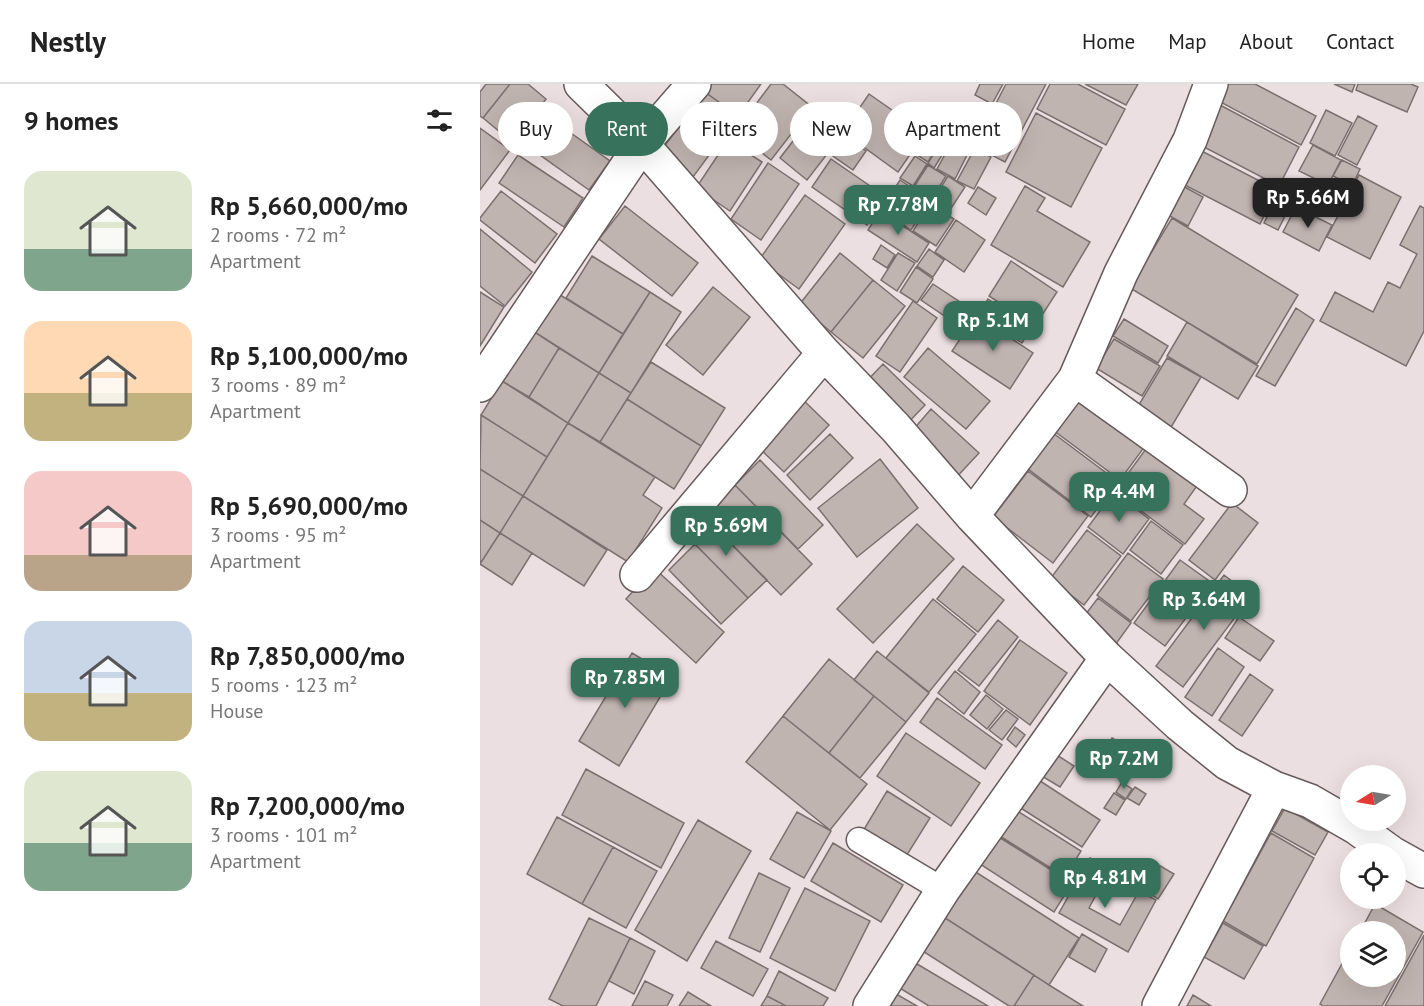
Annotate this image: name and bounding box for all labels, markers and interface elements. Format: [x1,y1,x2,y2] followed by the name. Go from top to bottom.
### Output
[30,23,106,60] text: Nestly
[1082,28,1135,55] text: Home
[1168,28,1207,55] text: Map
[1240,28,1293,55] text: About
[1326,28,1394,55] text: Contact
[498,102,573,156] chip: Buy
[585,102,668,156] chip: Rent
[680,102,778,156] chip: Filters
[790,102,872,156] chip: New
[884,102,1022,156] chip: Apartment
[24,104,119,137] text: 9 homes
[423,104,456,137] icon: filters
[1246,178,1370,229] pin: Rp 5.66M
[1267,184,1349,210] text: Rp 5.66M
[836,185,960,236] pin: Rp 7.78M
[210,189,408,222] text: Rp 5,660,000/mo
[858,191,938,217] text: Rp 7.78M
[72,195,144,267] icon: home
[210,222,346,248] text: 2 rooms · 72 m²
[210,248,301,274] text: Apartment
[938,301,1048,352] pin: Rp 5.1M
[957,307,1029,333] text: Rp 5.1M
[210,339,408,372] text: Rp 5,100,000/mo
[72,345,144,417] icon: home
[210,372,346,398] text: 3 rooms · 89 m²
[210,398,301,424] text: Apartment
[1064,472,1174,523] pin: Rp 4.4M
[1083,478,1155,504] text: Rp 4.4M
[210,489,408,522] text: Rp 5,690,000/mo
[72,495,144,567] icon: home
[664,506,788,557] pin: Rp 5.69M
[685,512,767,538] text: Rp 5.69M
[210,522,346,548] text: 3 rooms · 95 m²
[210,548,301,574] text: Apartment
[1142,580,1266,631] pin: Rp 3.64M
[1163,586,1245,612] text: Rp 3.64M
[210,639,405,672] text: Rp 7,850,000/mo
[72,645,144,717] icon: home
[563,658,687,709] pin: Rp 7.85M
[585,664,665,690] text: Rp 7.85M
[210,672,357,698] text: 5 rooms · 123 m²
[210,698,264,724] text: House
[1069,739,1179,790] pin: Rp 7.2M
[1089,745,1159,771] text: Rp 7.2M
[1340,765,1406,831] north arrow
[1340,765,1406,987] map controls
[210,789,405,822] text: Rp 7,200,000/mo
[72,795,144,867] icon: home
[210,822,357,848] text: 3 rooms · 101 m²
[1340,843,1406,909] button: locate
[210,848,301,874] text: Apartment
[1043,858,1167,909] pin: Rp 4.81M
[1064,864,1146,890] text: Rp 4.81M
[1340,921,1406,987] button: layers

